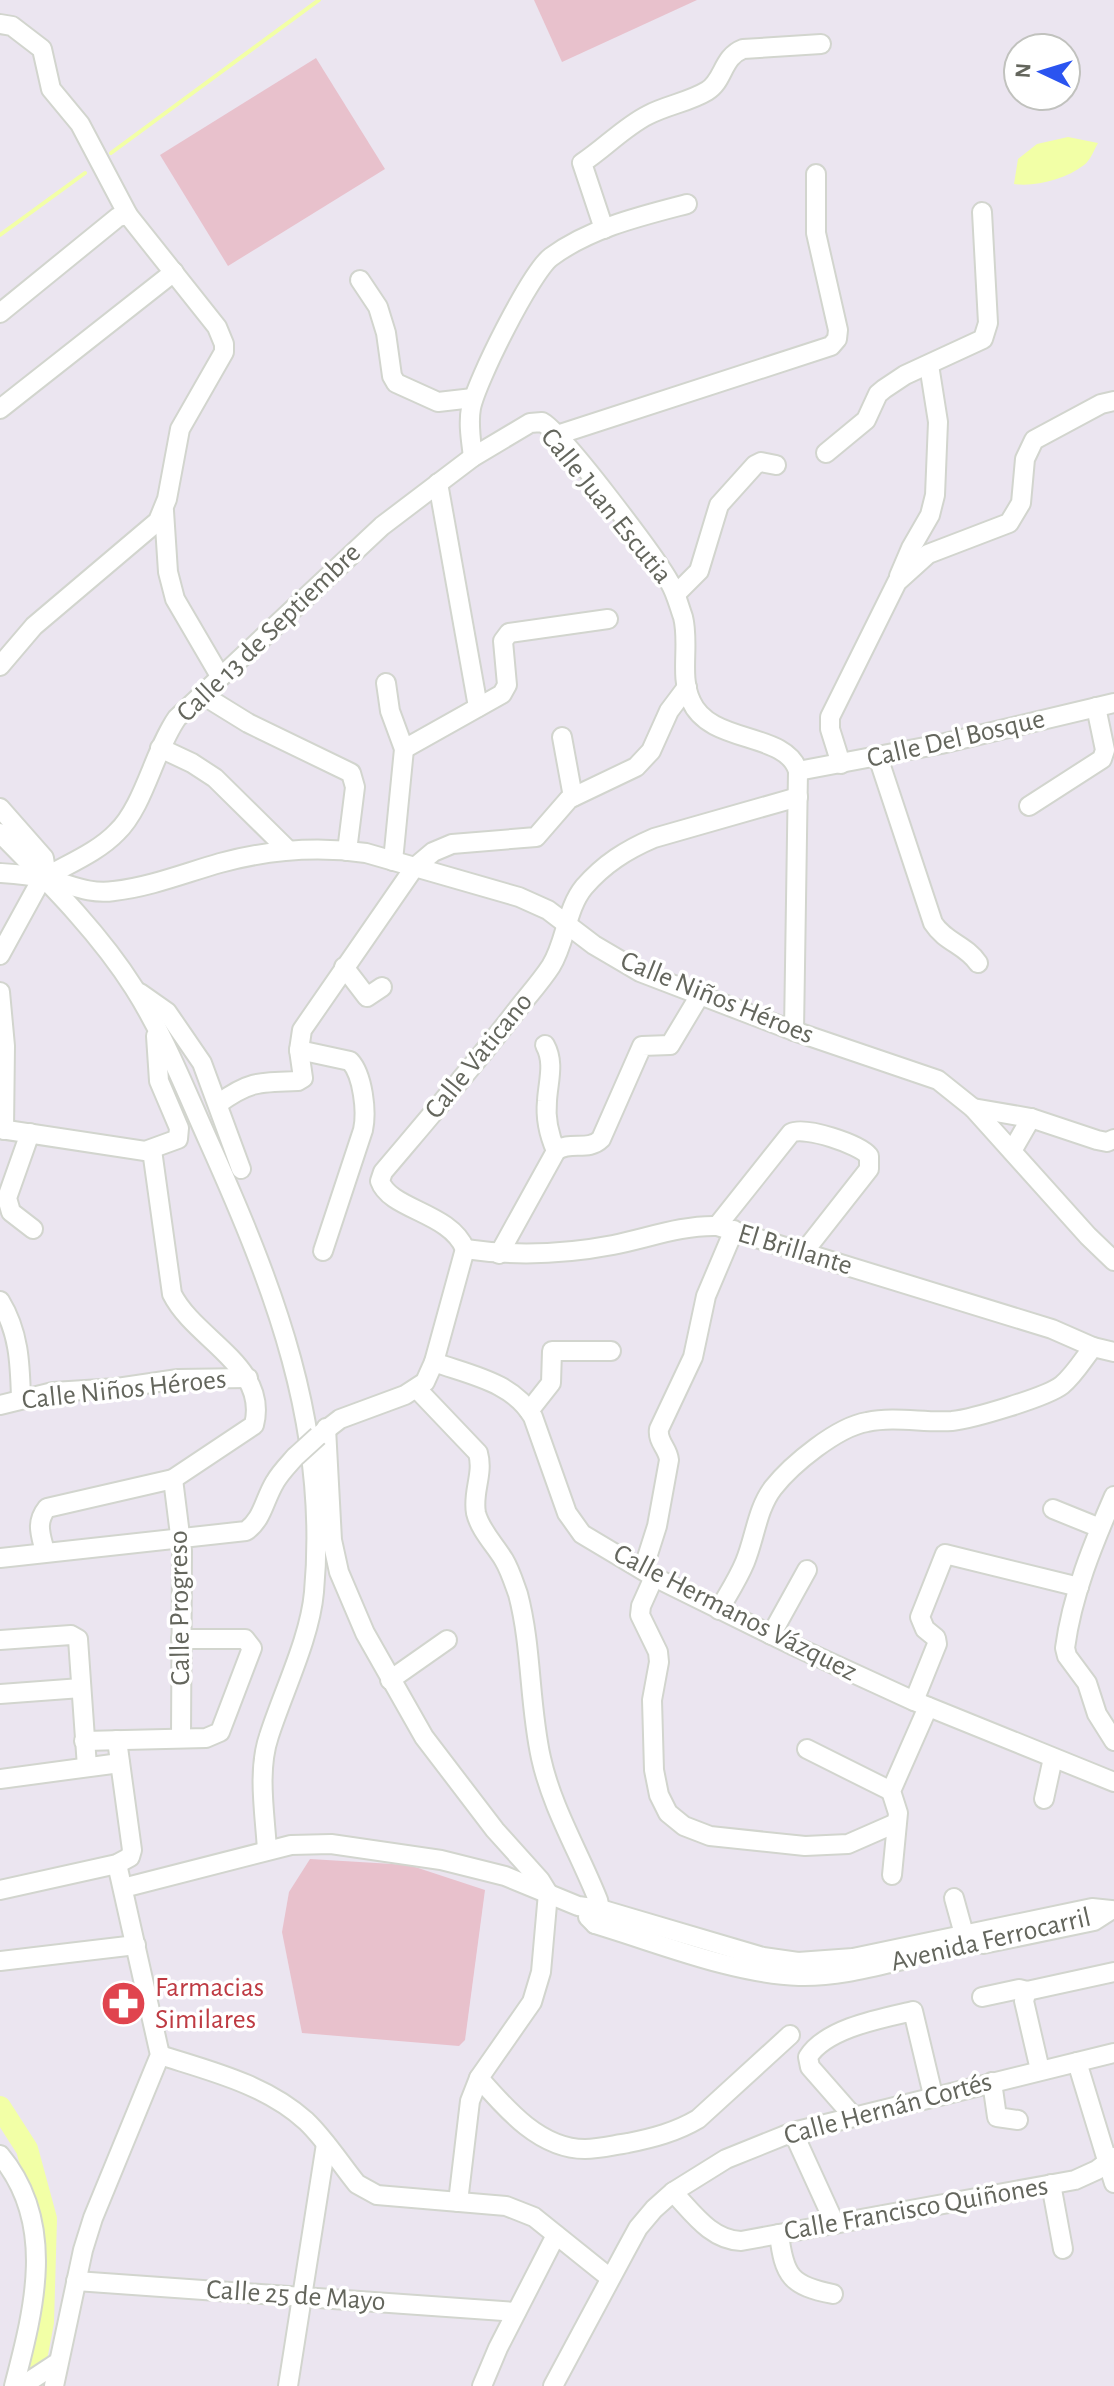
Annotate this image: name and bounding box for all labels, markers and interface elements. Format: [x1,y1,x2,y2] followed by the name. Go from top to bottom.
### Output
[1002,32,1082,112] north arrow
[1012,62,1035,79] text: N
[535,423,677,589] street label: Calle Juan Escutia
[172,538,366,728] street label: Calle 13 de Septiembre
[864,705,1048,773] street label: Calle Del Bosque
[617,947,817,1049] street label: Calle Niños Héroes
[420,988,538,1124] street label: Calle Vaticano
[734,1219,856,1281] street label: El Brillante
[20,1365,228,1415] street label: Calle Niños Héroes
[165,1530,195,1686] street label: Calle Progreso
[609,1539,861,1687] street label: Calle Hermanos Vázquez
[888,1903,1094,1977] street label: Avenida Ferrocarril
[155,1974,264,2034] place label: Farmacias Similares
[100,1980,148,2028] pharmacy icon: Farmacias Similares
[781,2068,995,2150] street label: Calle Hernán Cortés
[782,2172,1050,2246] street label: Calle Francisco Quiñones
[205,2276,387,2316] street label: Calle 25 de Mayo

